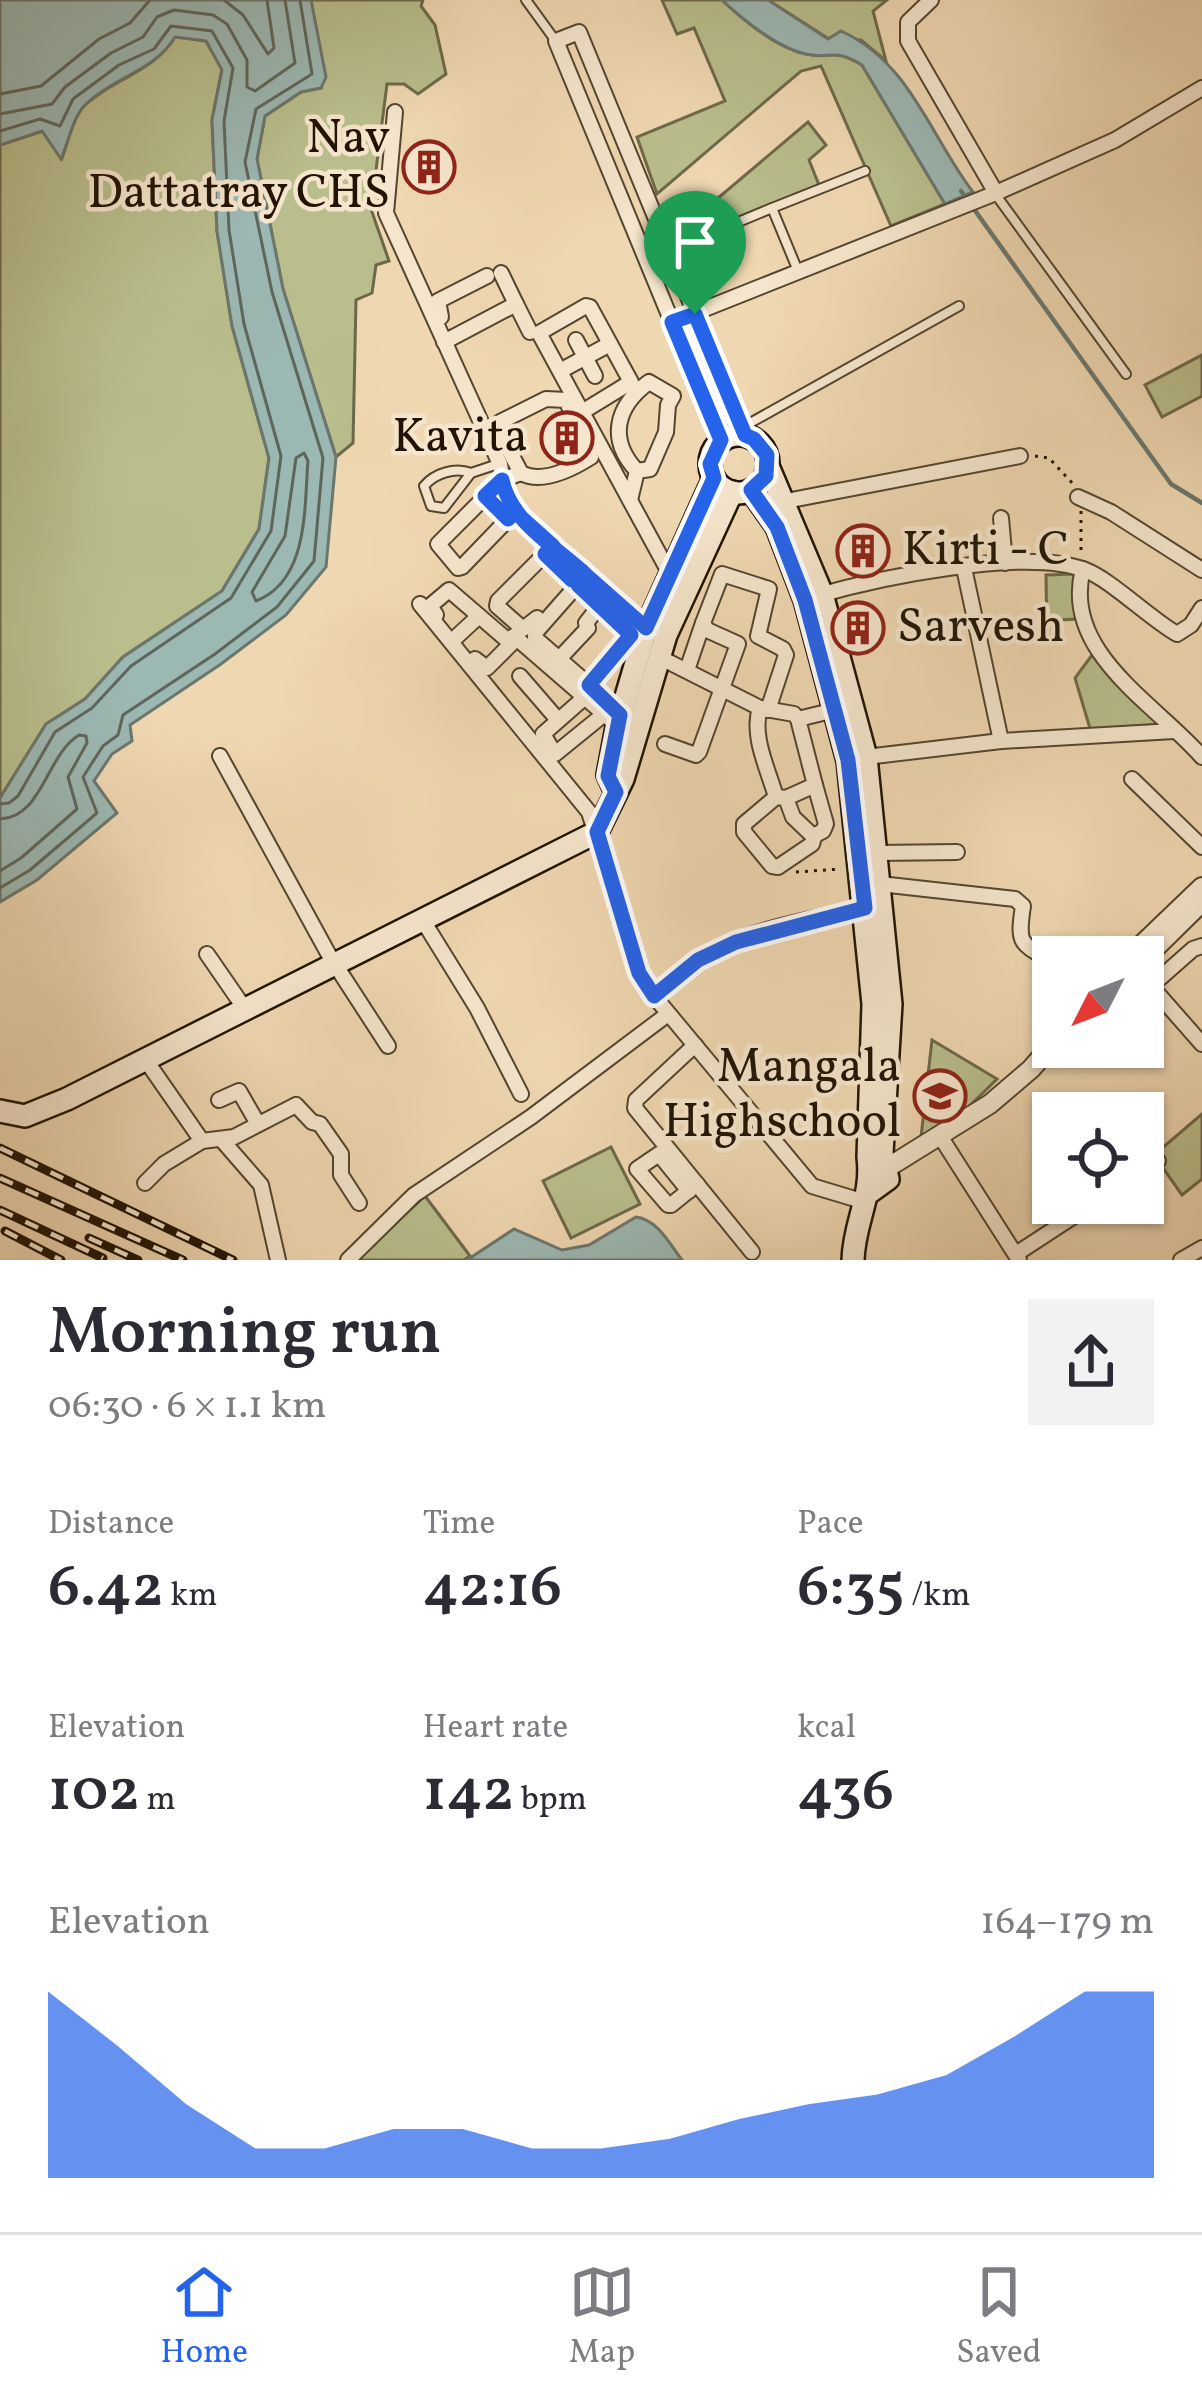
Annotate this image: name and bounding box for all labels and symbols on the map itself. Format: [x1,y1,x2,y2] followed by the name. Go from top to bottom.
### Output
[88,106,390,228] place label: Nav Dattatray CHS
[401,139,457,195] building icon: Nav Dattatray CHS
[644,191,746,314] pin
[392,405,528,472] place label: Kavita
[539,410,595,466] building icon: Kavita
[902,518,1069,585] place label: Kirti - C
[835,523,891,579] building icon: Kirti - C
[897,595,1064,662] place label: Sarvesh
[830,600,886,656] building icon: Sarvesh
[1032,936,1164,1068] north arrow
[663,1035,901,1157] place label: Mangala Highschool
[912,1068,968,1124] school or university icon: Mangala Highschool

